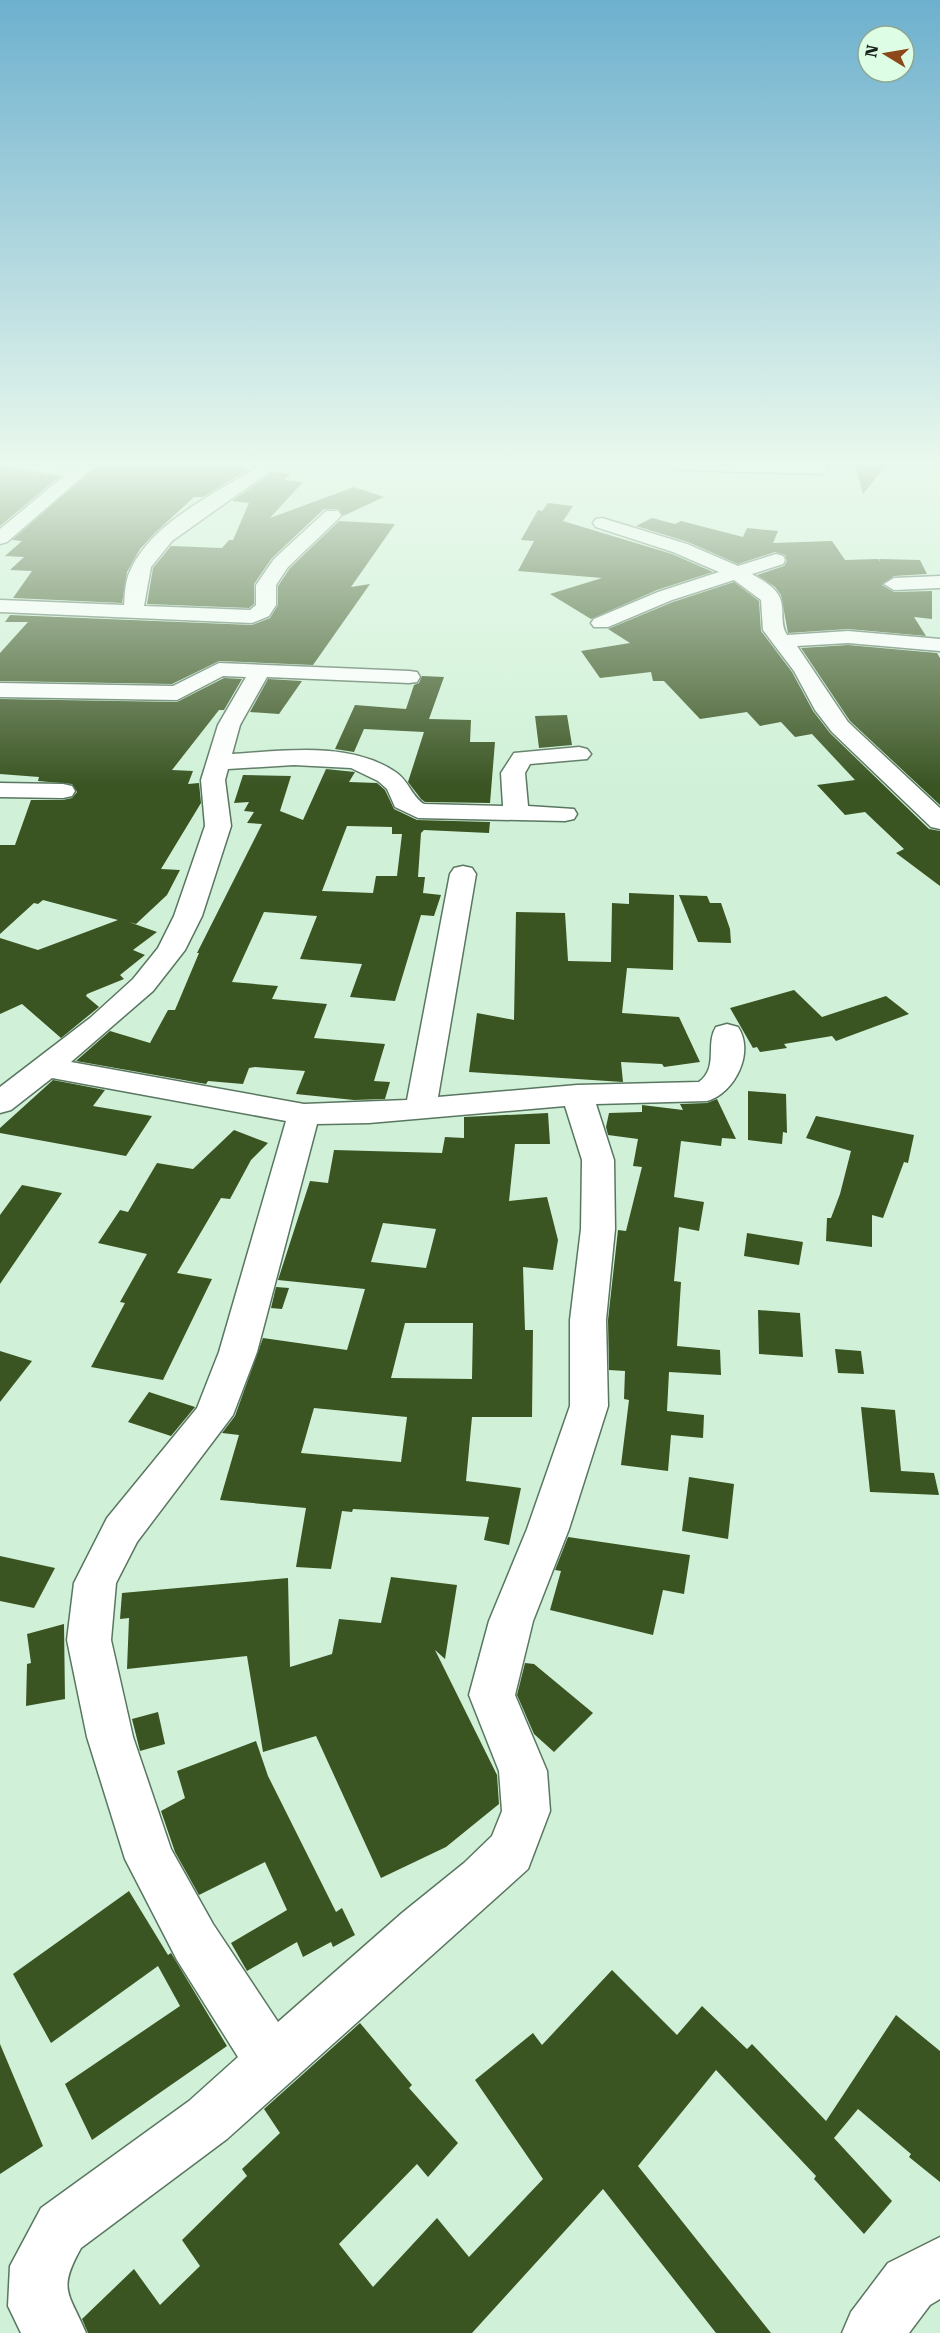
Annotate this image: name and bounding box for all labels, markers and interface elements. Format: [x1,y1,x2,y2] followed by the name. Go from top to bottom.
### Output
[856,24,916,84] north arrow
[861,43,882,59] text: N

